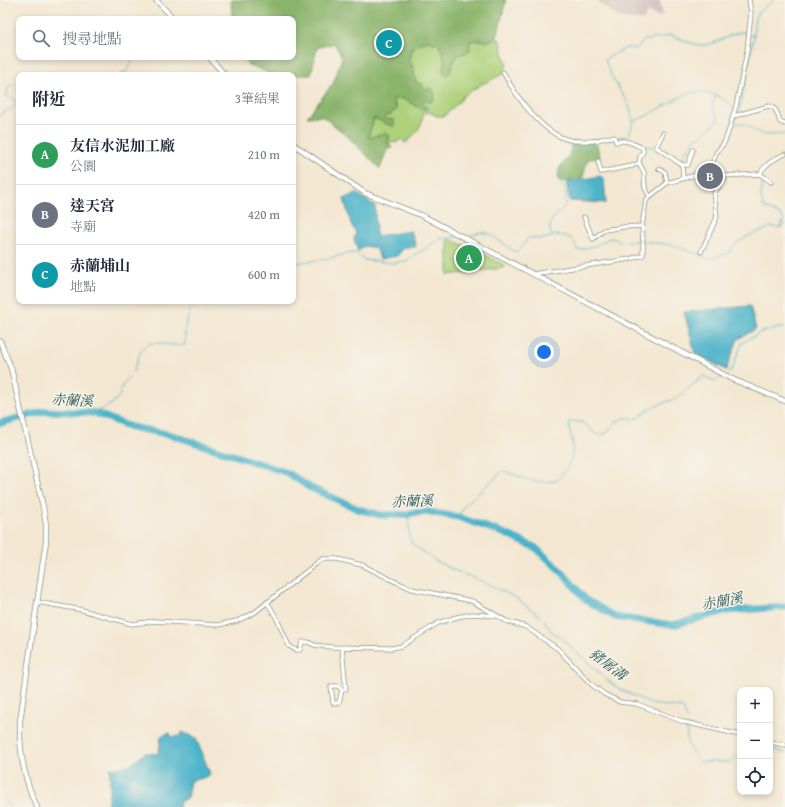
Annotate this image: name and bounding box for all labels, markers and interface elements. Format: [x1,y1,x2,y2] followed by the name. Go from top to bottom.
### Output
[16,16,296,60] search box
[30,27,52,49] icon: search
[62,28,122,49] text: 搜尋地點
[376,28,402,58] pin: C
[32,86,66,111] text: 附近
[235,89,280,108] text: 3筆結果
[70,135,175,156] text: 友信水泥加工廠
[41,145,49,164] text: A
[248,145,280,164] text: 210 m
[70,157,96,176] text: 公園
[697,161,723,191] pin: B
[70,195,115,216] text: 達天宮
[41,205,49,224] text: B
[248,205,280,224] text: 420 m
[70,217,96,236] text: 寺廟
[456,243,482,273] pin: A
[70,255,130,276] text: 赤蘭埔山
[41,265,49,284] text: C
[248,265,280,284] text: 600 m
[70,277,96,296] text: 地點
[534,342,554,362] your location
[51,389,95,411] water label: 赤蘭溪
[391,490,435,512] water label: 赤蘭溪
[700,587,746,614] water label: 赤蘭溪
[585,643,632,686] water label: 豬屠溝
[737,687,773,795] map controls
[737,687,773,723] button: +
[737,723,773,759] button: −
[737,759,773,795] button: locate

